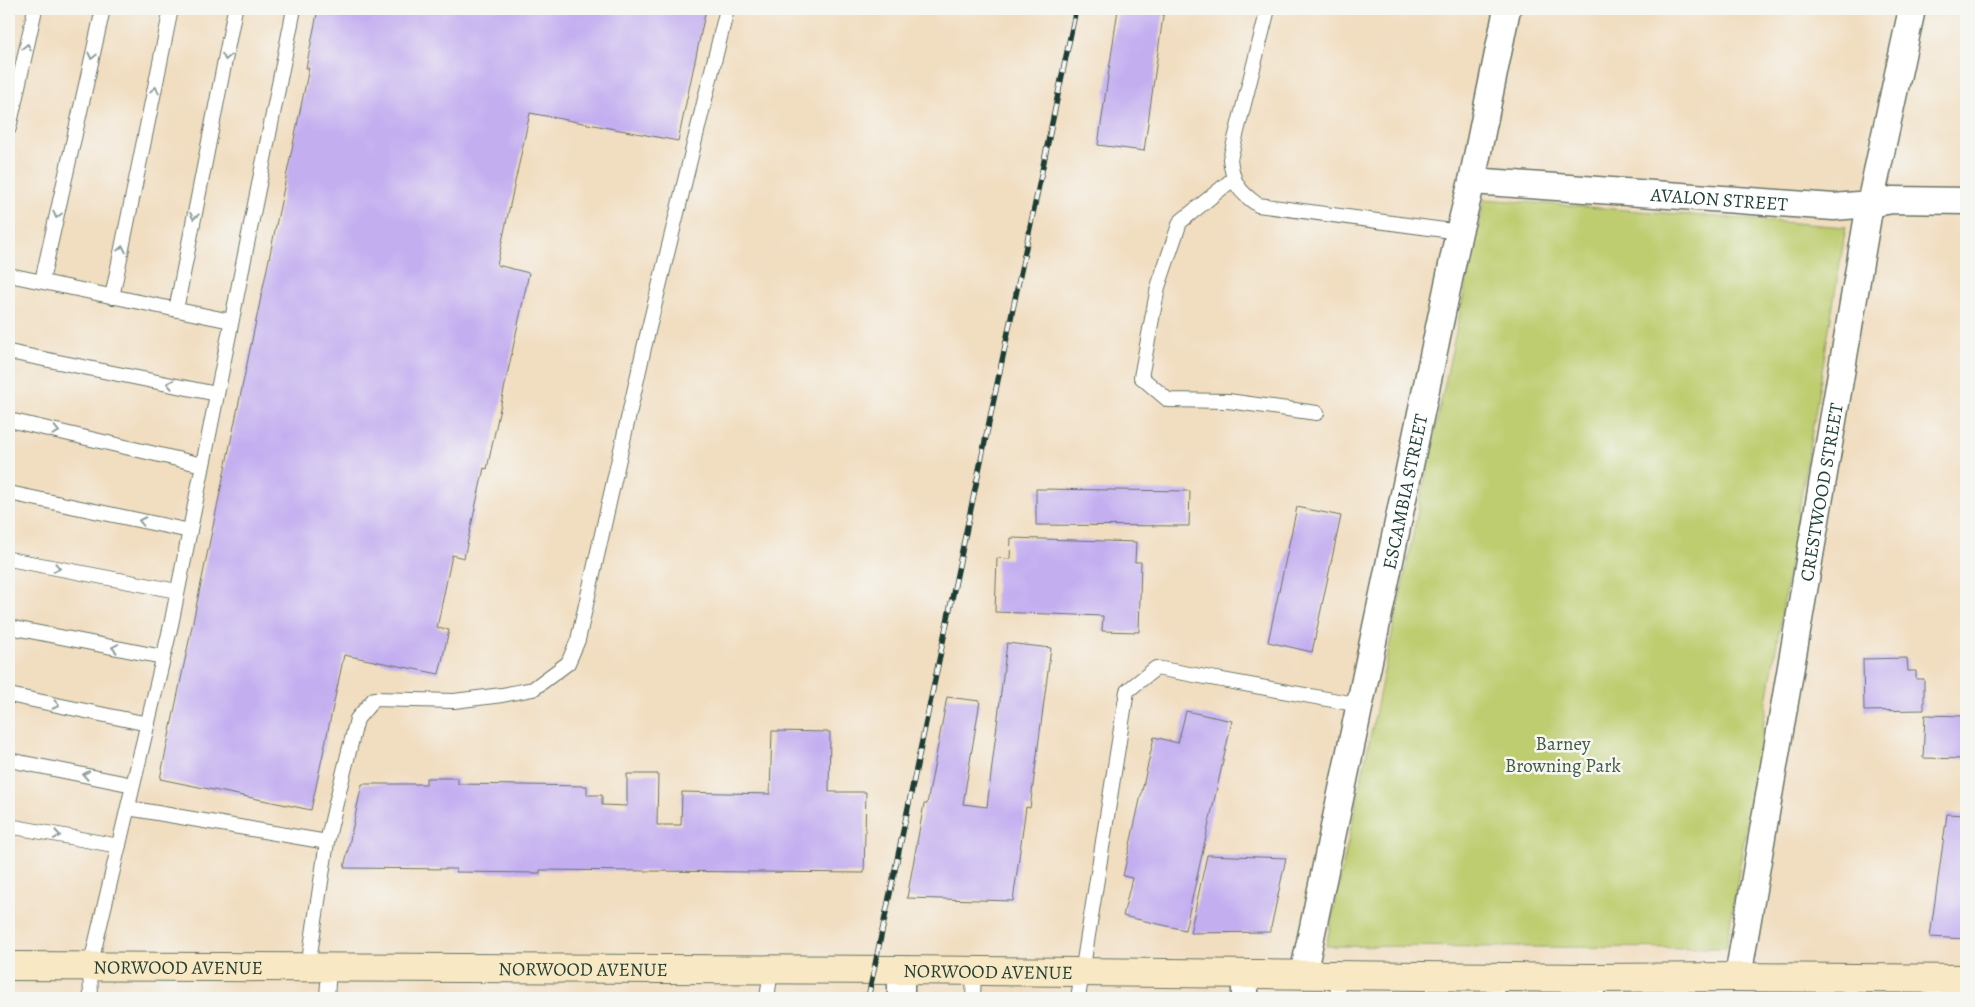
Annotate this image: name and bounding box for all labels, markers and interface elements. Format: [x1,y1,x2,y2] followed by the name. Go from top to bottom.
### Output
[21,42,32,51] one-way arrow
[88,52,98,61] one-way arrow
[221,52,232,61] one-way arrow
[149,85,159,94] one-way arrow
[1649,182,1789,218] street label: AVALON STREET
[52,210,63,219] one-way arrow
[190,212,200,220] one-way arrow
[116,244,127,253] one-way arrow
[165,379,174,390] one-way arrow
[1794,400,1850,583] street label: CRESTWOOD STREET
[1377,411,1435,572] street label: ESCAMBIA STREET
[52,425,61,436] one-way arrow
[138,516,147,527] one-way arrow
[52,562,61,573] one-way arrow
[111,643,120,653] one-way arrow
[52,699,61,710] one-way arrow
[1505,731,1622,779] park label: Barney Browning Park
[81,770,90,781] one-way arrow
[52,829,61,839] one-way arrow
[93,954,263,981] street label: NORWOOD AVENUE
[498,956,668,983] street label: NORWOOD AVENUE
[903,958,1073,986] street label: NORWOOD AVENUE

